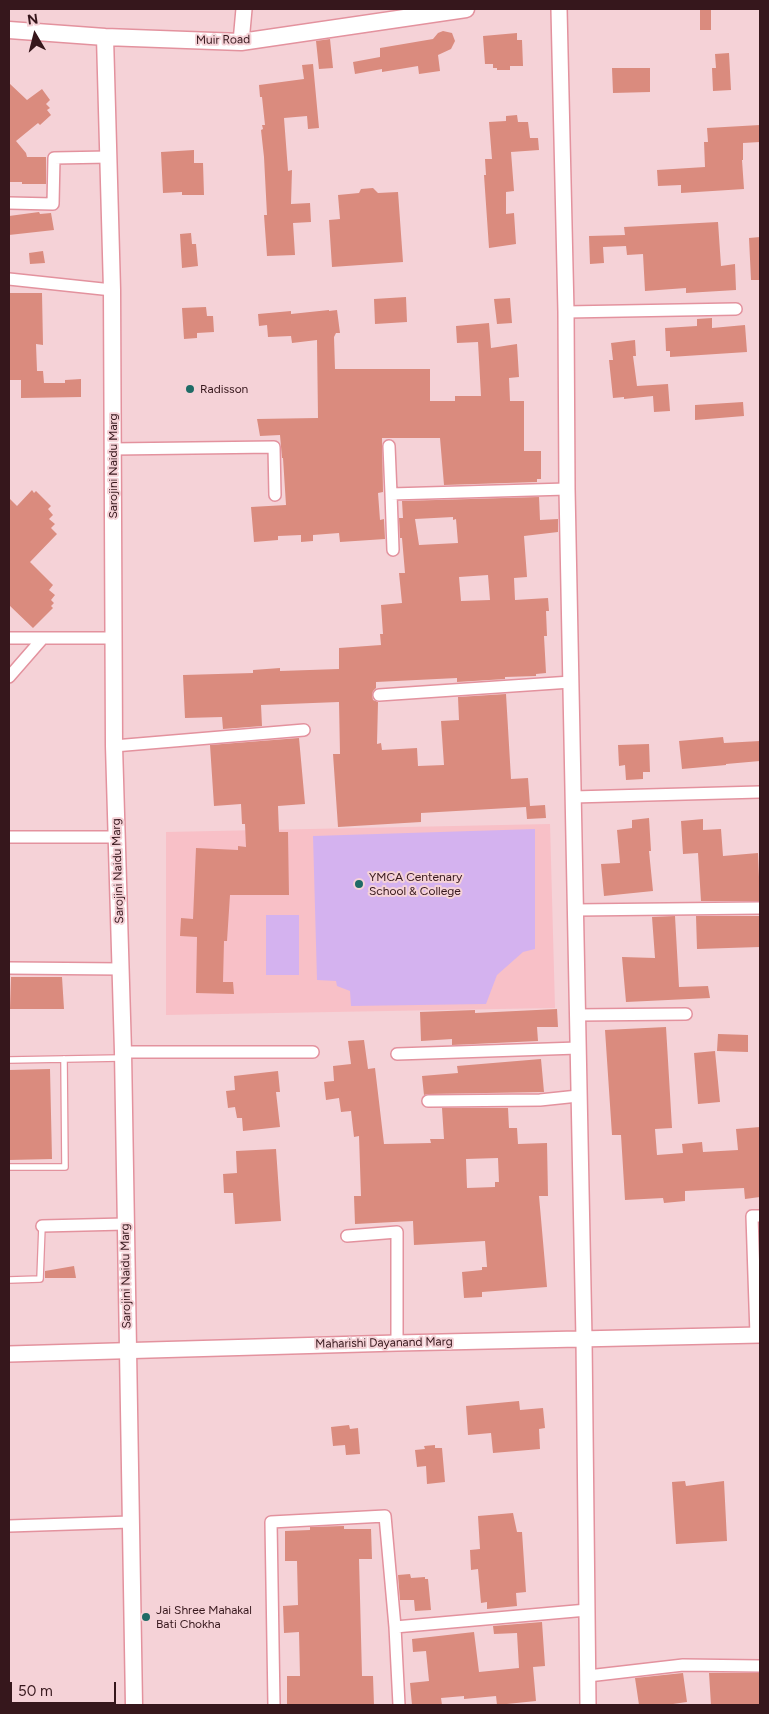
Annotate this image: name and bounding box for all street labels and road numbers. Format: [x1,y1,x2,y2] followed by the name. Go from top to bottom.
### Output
[196,32,250,48] street label: Muir Road
[106,413,120,519] street label: Sarojini Naidu Marg
[109,818,127,924] street label: Sarojini Naidu Marg
[118,1223,134,1329] street label: Sarojini Naidu Marg
[315,1335,453,1351] street label: Maharishi Dayanand Marg

